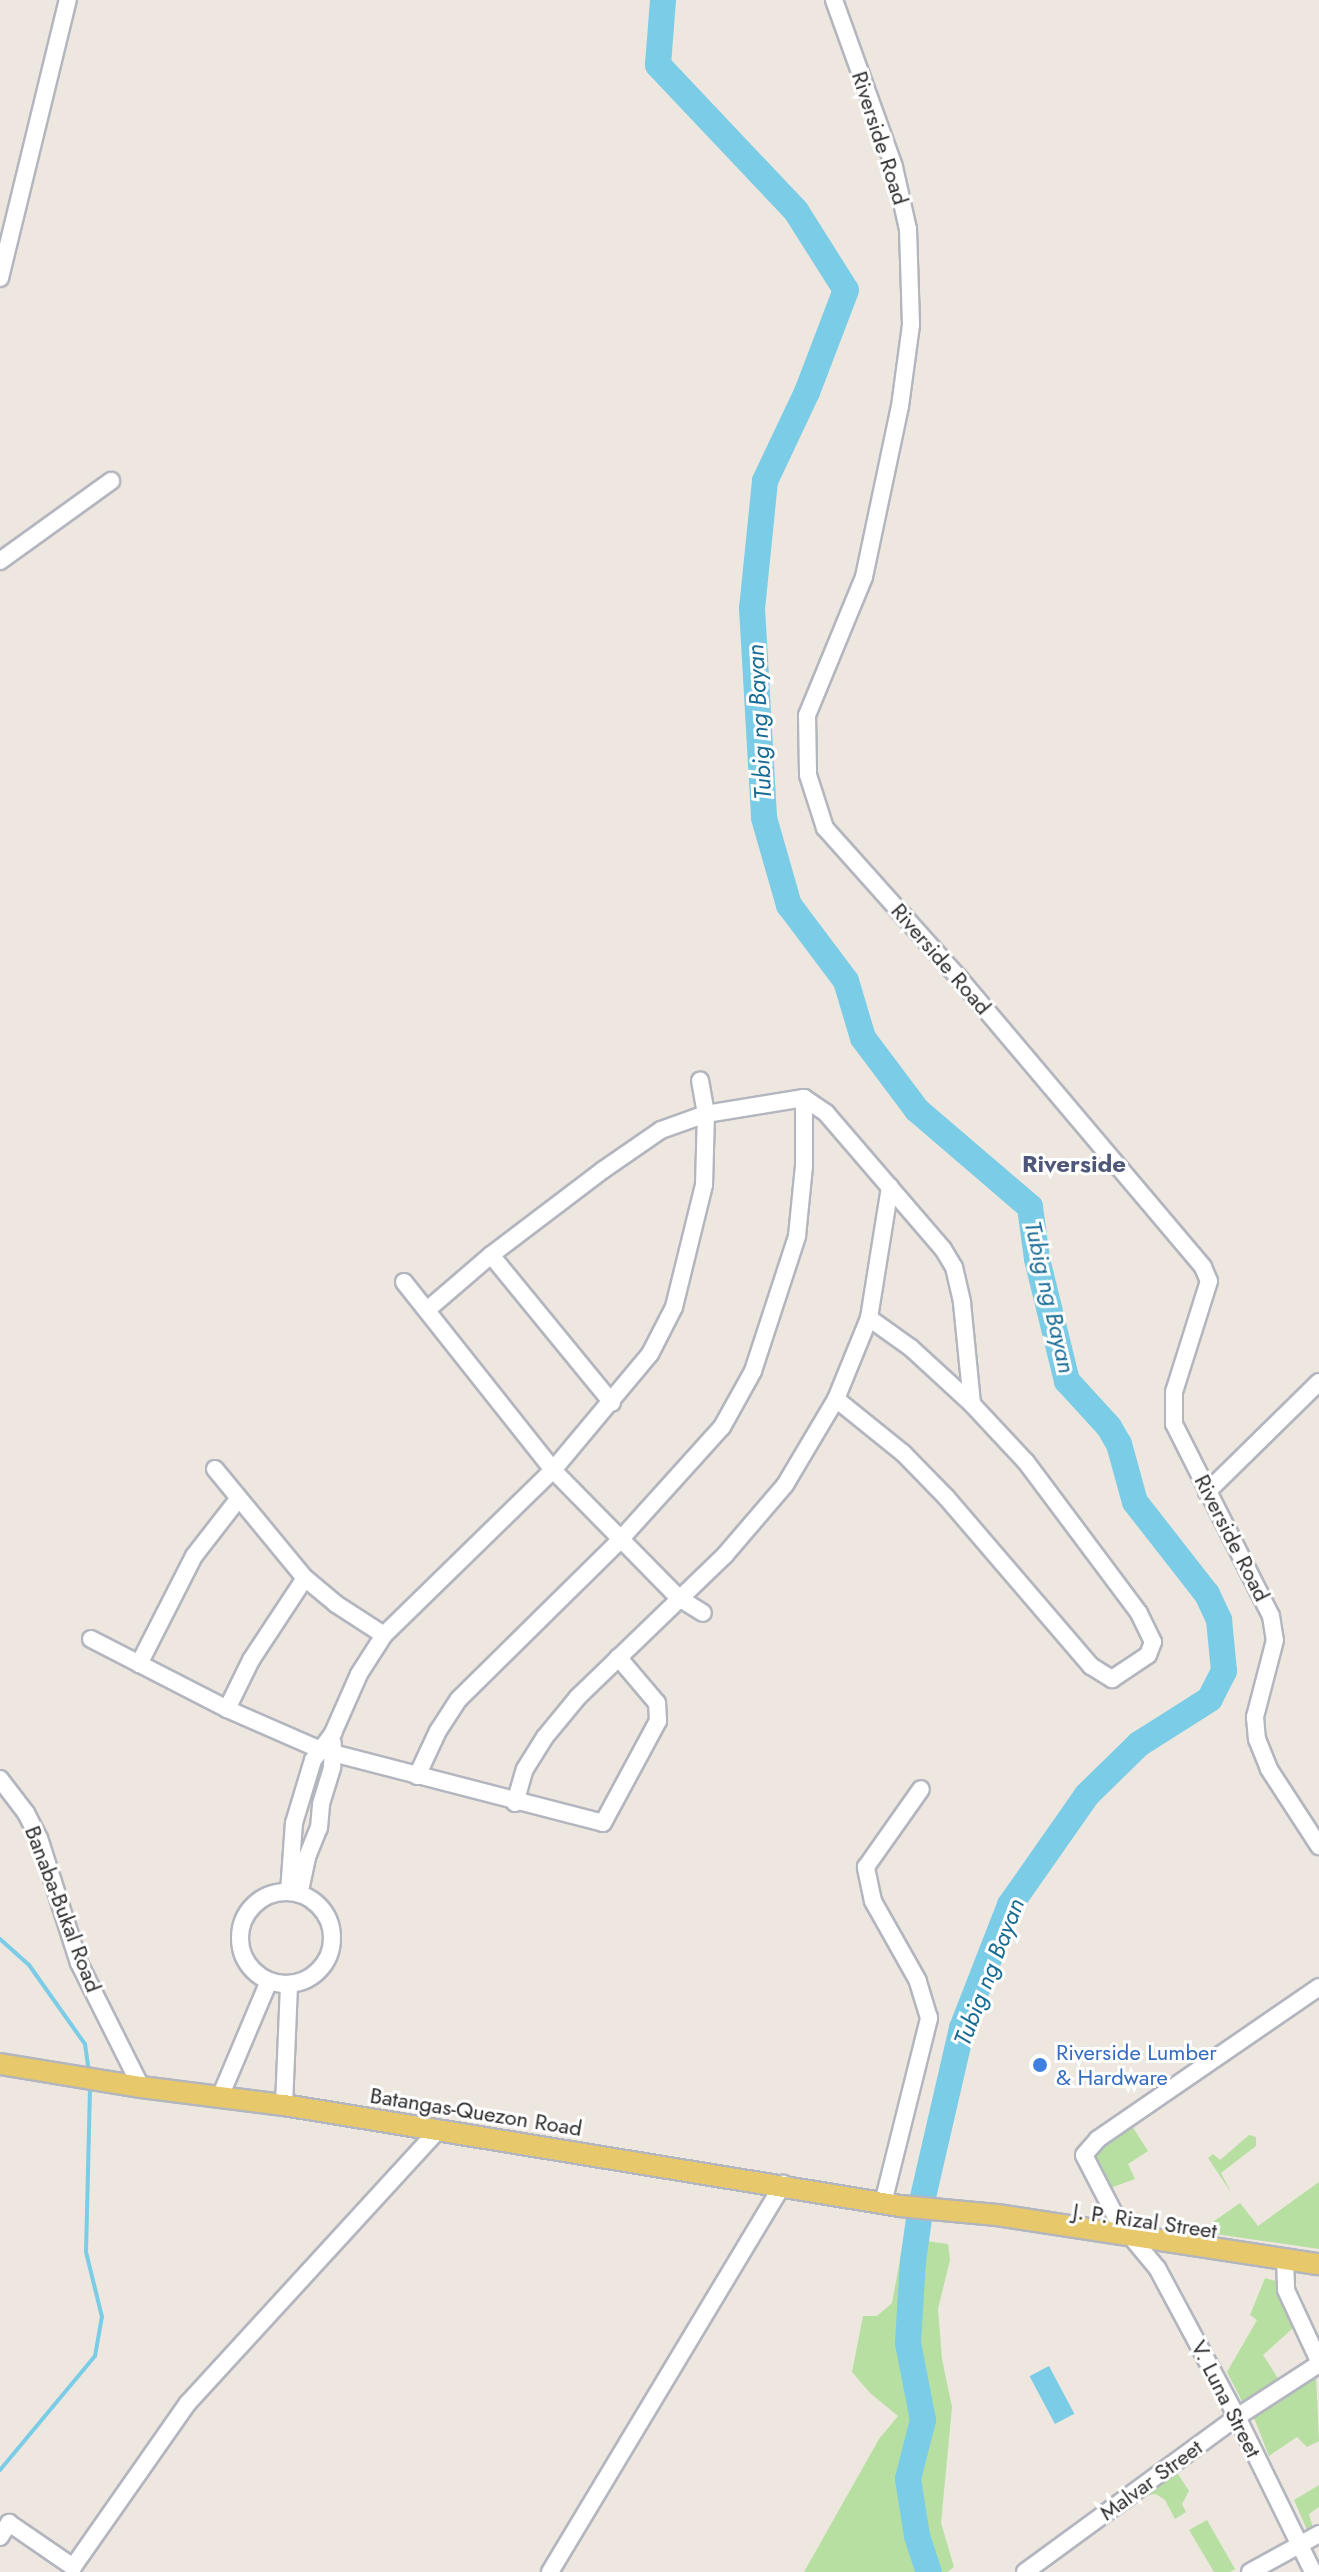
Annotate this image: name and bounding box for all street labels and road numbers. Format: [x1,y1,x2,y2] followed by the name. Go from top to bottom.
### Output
[846,68,914,208] street label: Riverside Road
[886,898,996,1020] street label: Riverside Road
[1189,1470,1275,1606] street label: Riverside Road
[19,1822,107,1996] street label: Banaba-Bukal Road
[368,2082,584,2142] street label: Batangas-Quezon Road
[1071,2198,1219,2244] street label: J. P. Rizal Street
[1185,2336,1267,2462] street label: V. Luna Street
[1095,2434,1207,2526] street label: Malvar Street

